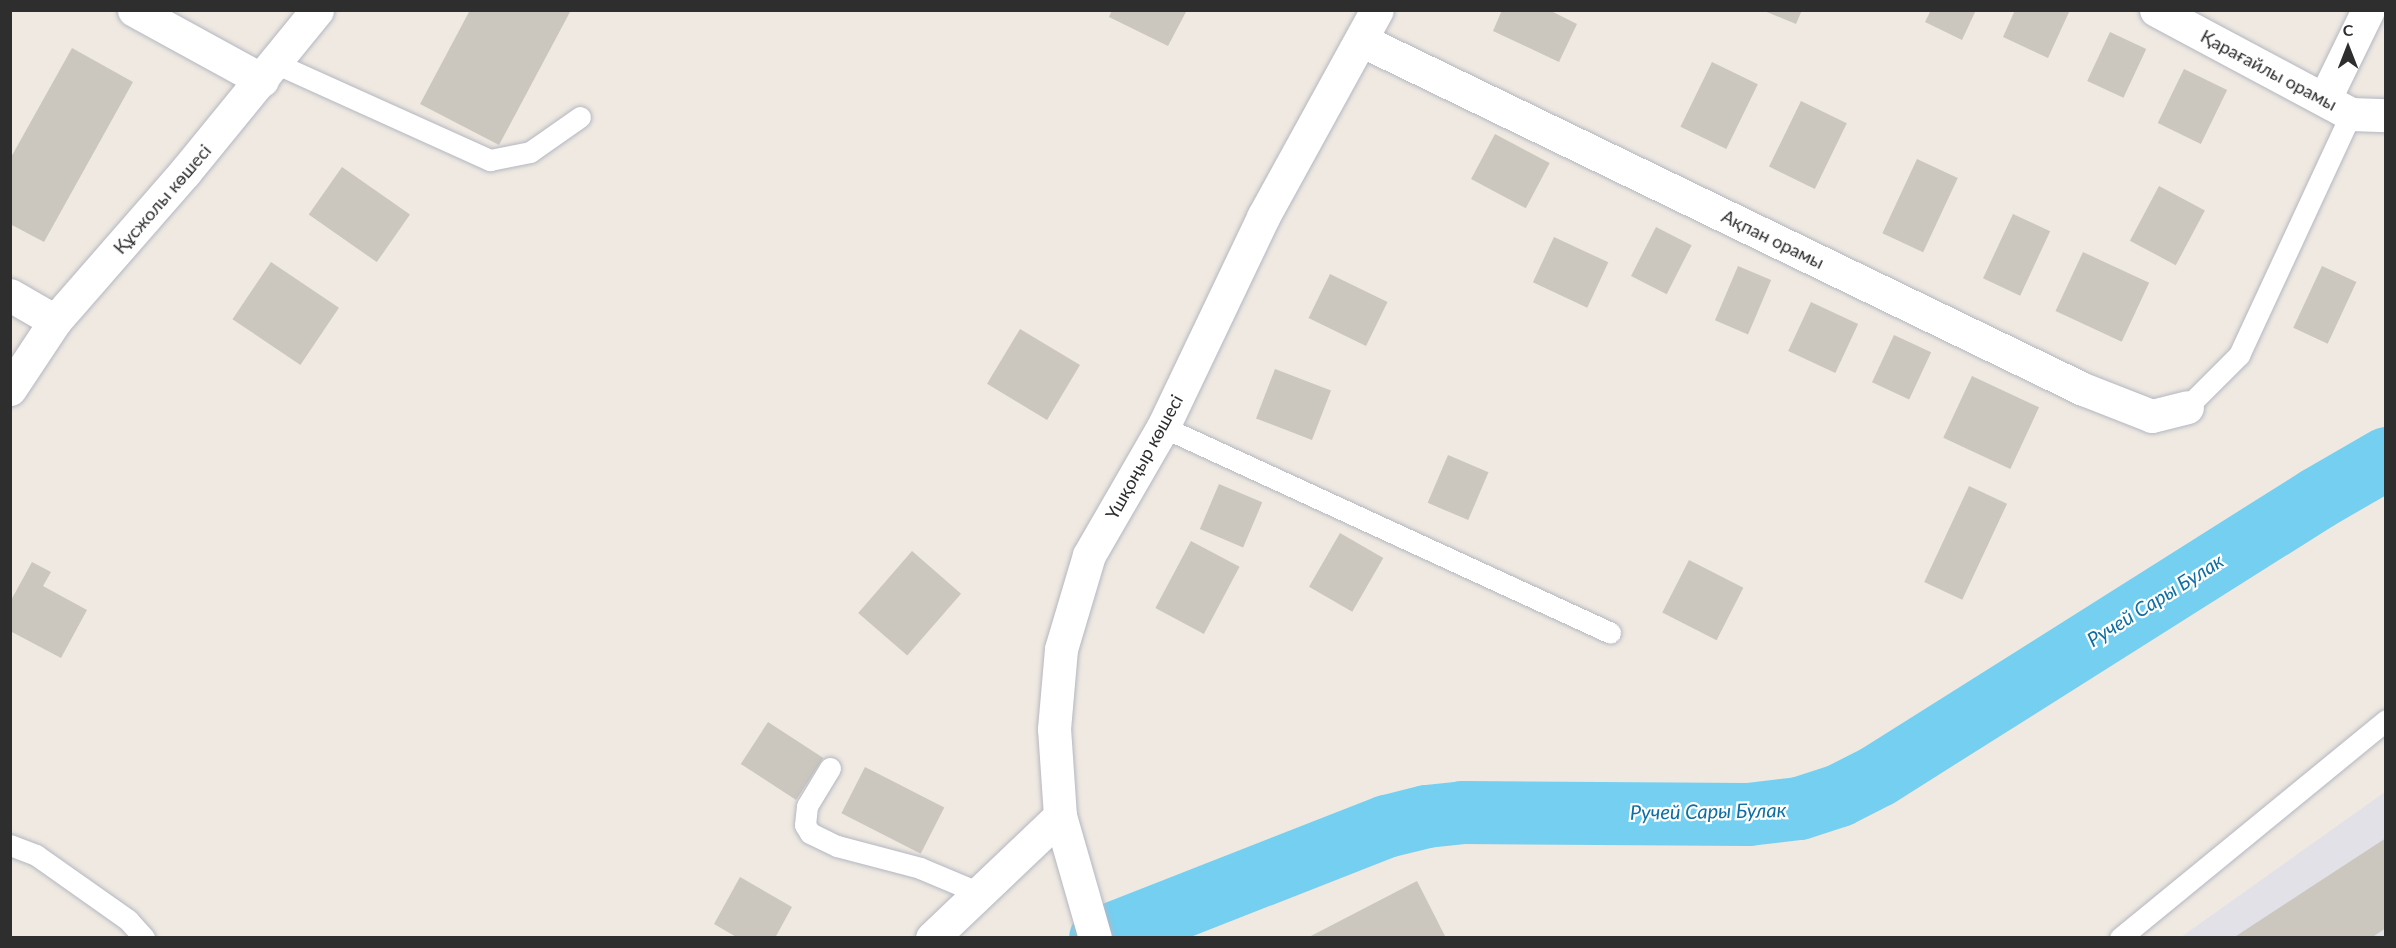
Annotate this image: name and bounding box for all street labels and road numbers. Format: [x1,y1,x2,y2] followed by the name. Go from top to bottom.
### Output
[2197,25,2341,115] street label: Қарағайлы орамы
[109,140,215,258] street label: Құсжолы көшесі
[1718,205,1828,273] street label: Ақпан орамы
[1101,391,1187,523] street label: Үшқоңыр көшесі

